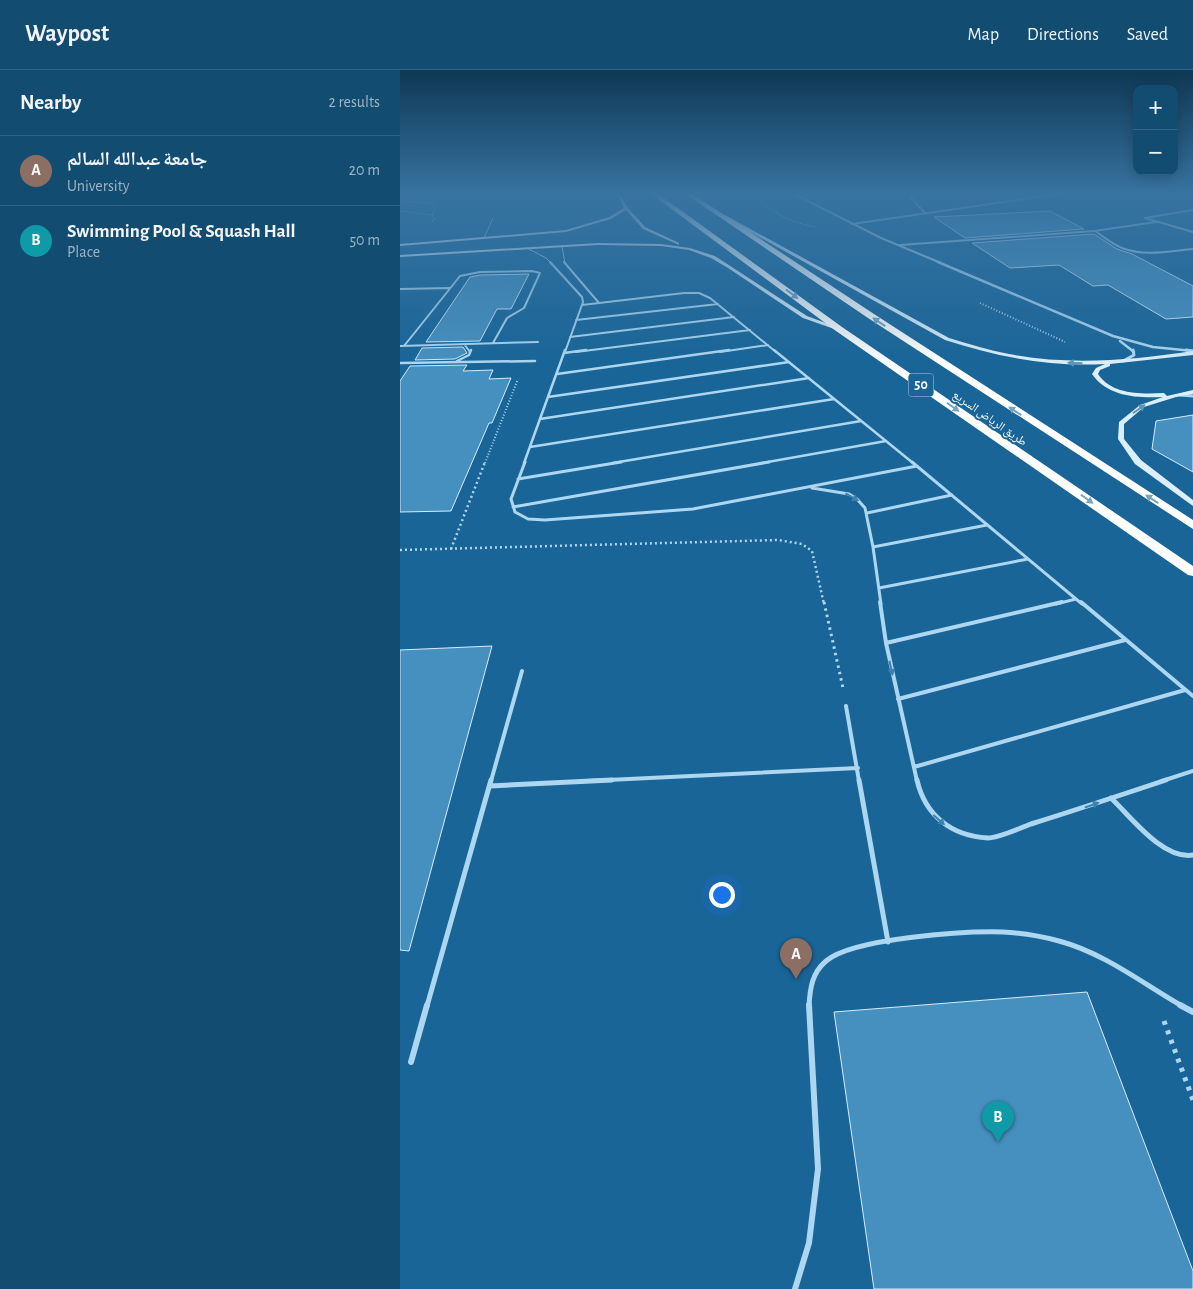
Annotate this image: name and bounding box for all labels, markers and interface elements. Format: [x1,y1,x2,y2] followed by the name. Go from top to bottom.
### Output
[25,22,109,46] text: Waypost
[968,26,999,44] text: Map
[1027,26,1099,44] text: Directions
[1127,26,1168,44] text: Saved
[1133,85,1178,175] map controls
[1133,85,1178,130] button: +
[20,92,81,113] text: Nearby
[328,94,380,110] text: 2 results
[1133,130,1178,175] button: −
[67,150,207,169] text: جامعة عبدالله السالم
[31,162,41,178] text: A
[349,162,380,178] text: 20 m
[67,178,130,194] text: University
[67,222,296,241] text: Swimming Pool & Squash Hall
[31,232,41,248] text: B
[349,232,380,248] text: 50 m
[67,244,100,260] text: Place
[785,288,798,299] one-way arrow
[873,317,886,327] one-way arrow
[1067,359,1083,367] one-way arrow
[908,374,934,396] road number: 50
[950,388,1029,449] street label: طريق الرياض السريع
[946,402,960,412] one-way arrow
[1132,404,1146,414] one-way arrow
[1009,406,1022,415] one-way arrow
[845,493,860,501] one-way arrow
[1080,494,1094,504] one-way arrow
[1145,494,1159,503] one-way arrow
[888,660,896,676] one-way arrow
[1085,801,1100,809] one-way arrow
[933,815,946,826] one-way arrow
[709,882,735,908] your location
[780,938,812,979] pin: A
[982,1101,1014,1142] pin: B

